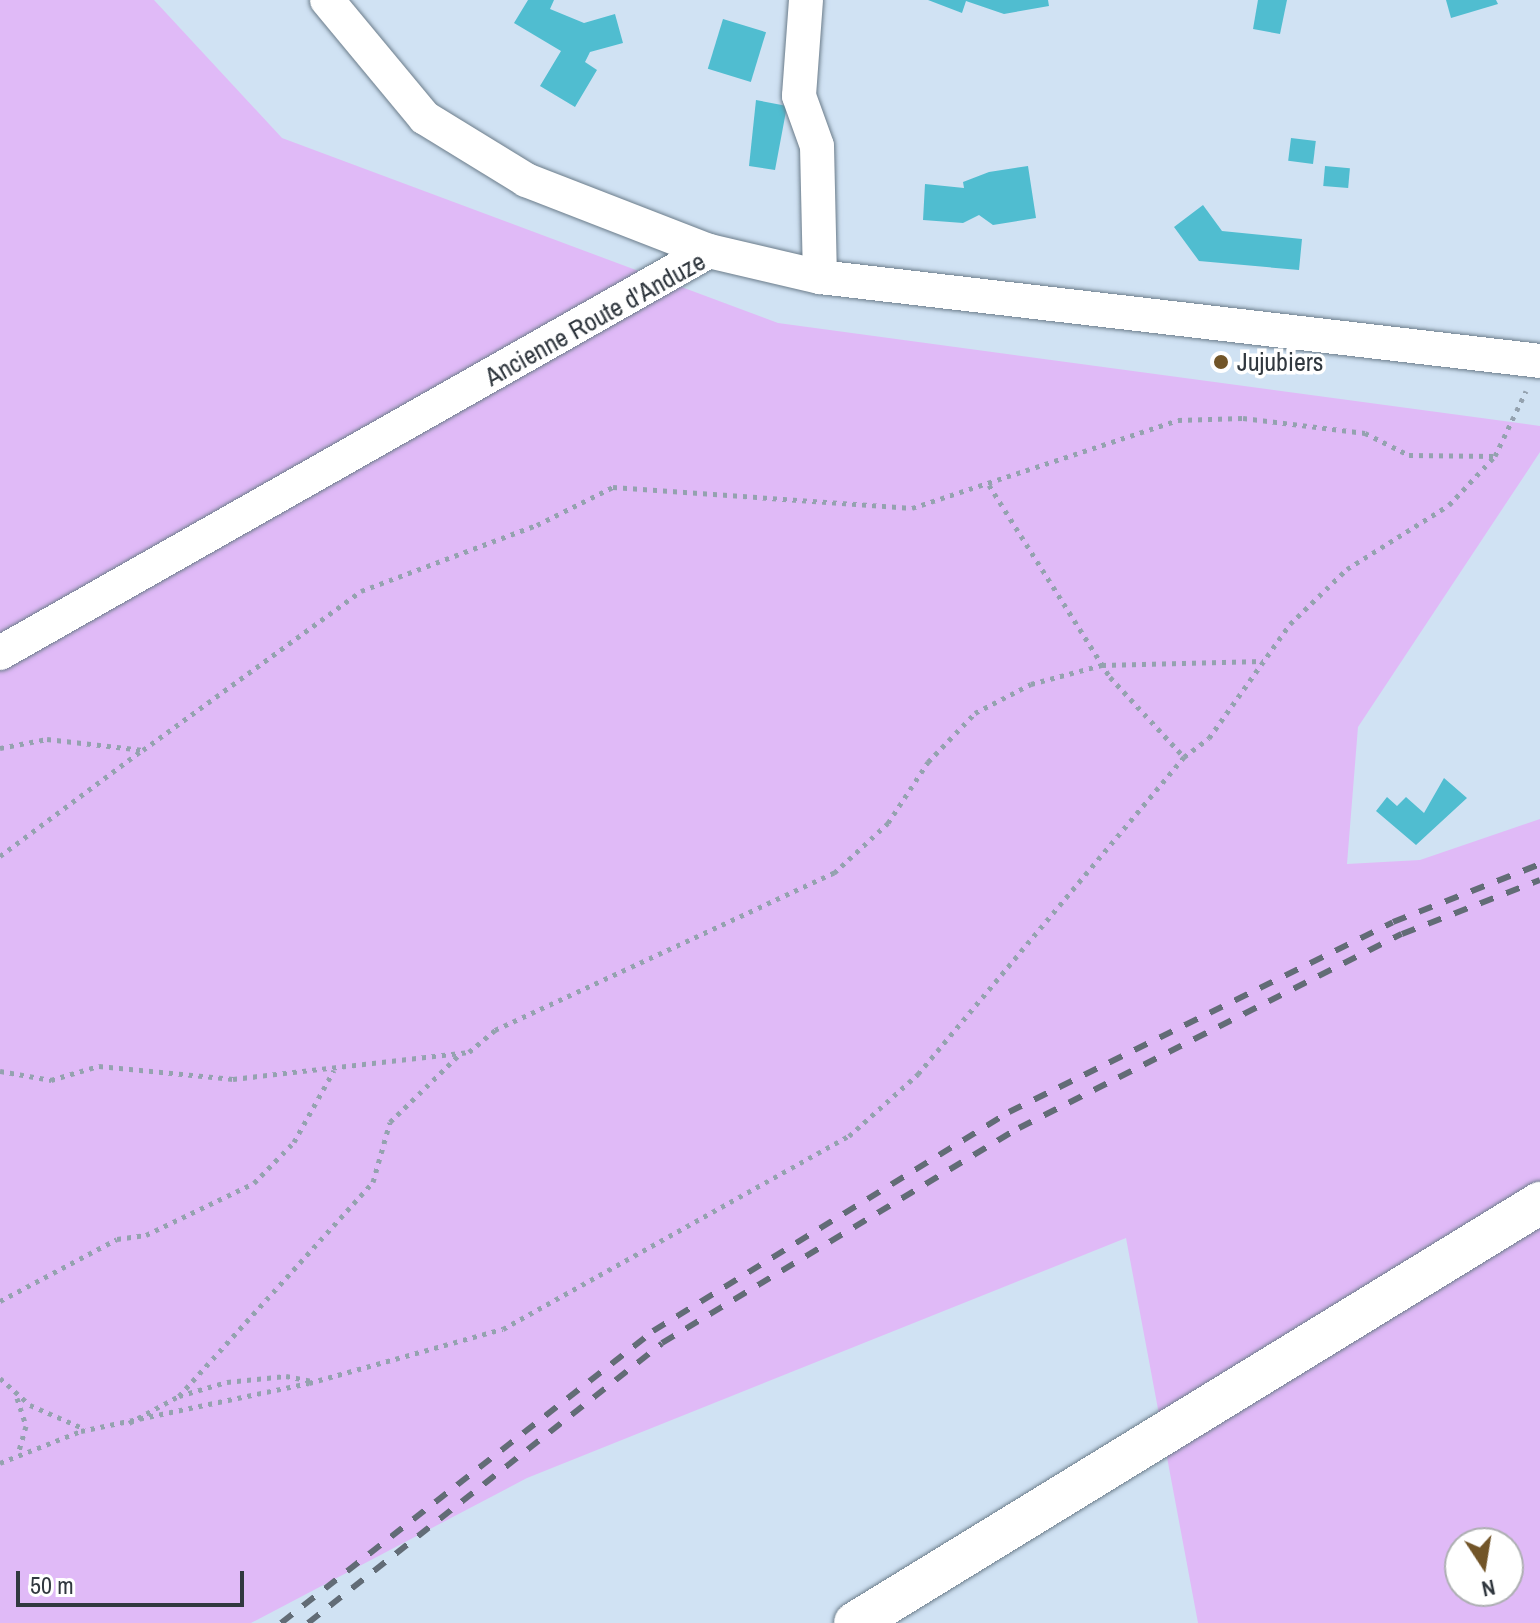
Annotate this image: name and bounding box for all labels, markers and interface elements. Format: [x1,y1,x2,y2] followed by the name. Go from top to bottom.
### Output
[479,245,711,393] street label: Ancienne Route d'Anduze
[1237,346,1324,378] place label: Jujubiers
[1212,353,1230,371] marker: Jujubiers
[1444,1527,1524,1607] north arrow
[20,1555,248,1605] scale bar
[30,1569,74,1601] text: 50 m
[1479,1572,1498,1605] text: N

